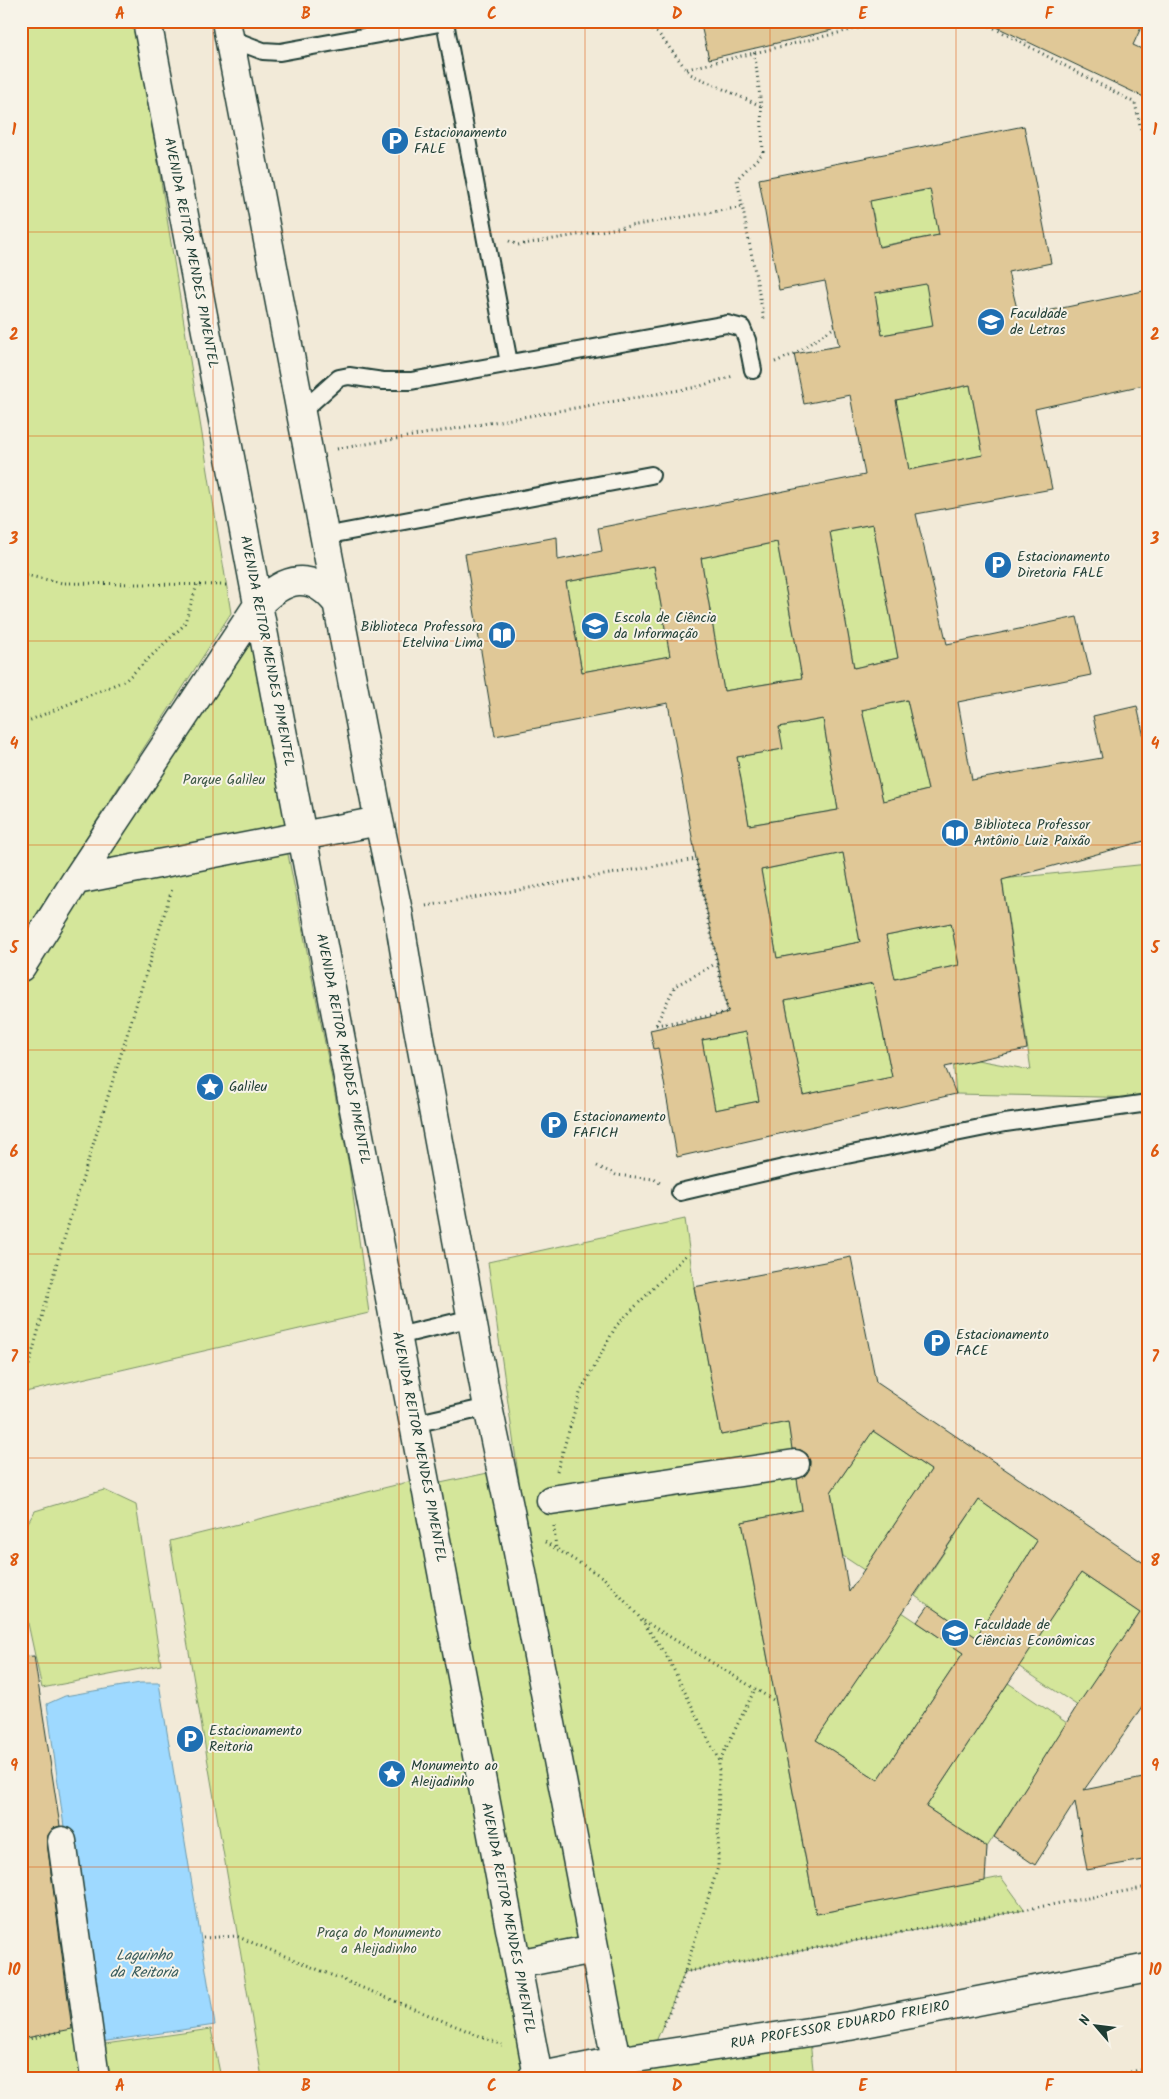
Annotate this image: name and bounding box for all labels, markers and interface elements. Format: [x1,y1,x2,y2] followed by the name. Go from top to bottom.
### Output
[115,2,125,27] text: A
[301,2,311,27] text: B
[487,2,497,27] text: C
[672,2,683,27] text: D
[859,2,869,27] text: E
[1045,2,1055,27] text: F
[12,118,17,143] text: 1
[1153,118,1158,143] text: 1
[414,122,507,160] place label: Estacionamento FALE
[380,126,410,156] parking icon: Estacionamento FALE
[158,136,224,370] street label: AVENIDA REITOR MENDES PIMENTEL
[1010,303,1068,341] place label: Faculdade de Letras
[976,307,1006,337] school or university icon: Faculdade de Letras
[9,323,19,348] text: 2
[1150,323,1160,348] text: 2
[9,527,19,552] text: 3
[1150,527,1160,552] text: 3
[234,534,300,768] street label: AVENIDA REITOR MENDES PIMENTEL
[1017,546,1110,584] place label: Estacionamento Diretoria FALE
[983,550,1013,580] parking icon: Estacionamento Diretoria FALE
[614,607,717,645] place label: Escola de Ciência da Informação
[580,611,610,641] school or university icon: Escola de Ciência da Informação
[361,616,483,654] place label: Biblioteca Professora Etelvina Lima
[487,620,517,650] library icon: Biblioteca Professora Etelvina Lima
[10,732,19,757] text: 4
[1151,732,1160,757] text: 4
[183,769,265,791] park label: Parque Galileu
[974,814,1091,852] place label: Biblioteca Professor Antônio Luiz Paixão
[940,818,970,848] library icon: Biblioteca Professor Antônio Luiz Paixão
[310,932,376,1166] street label: AVENIDA REITOR MENDES PIMENTEL
[9,936,20,961] text: 5
[1150,936,1161,961] text: 5
[195,1072,225,1102] place icon: Galileu
[229,1076,268,1098] place label: Galileu
[573,1106,666,1144] place label: Estacionamento FAFICH
[539,1110,569,1140] parking icon: Estacionamento FAFICH
[10,1140,19,1165] text: 6
[1151,1140,1160,1165] text: 6
[956,1324,1049,1362] place label: Estacionamento FACE
[922,1328,952,1358] parking icon: Estacionamento FACE
[386,1330,452,1564] street label: AVENIDA REITOR MENDES PIMENTEL
[10,1345,18,1370] text: 7
[1151,1345,1159,1370] text: 7
[9,1549,19,1574] text: 8
[1150,1549,1160,1574] text: 8
[974,1614,1095,1652] place label: Faculdade de Ciências Econômicas
[940,1618,970,1648] school or university icon: Faculdade de Ciências Econômicas
[209,1720,302,1758] place label: Estacionamento Reitoria
[175,1724,205,1754] parking icon: Estacionamento Reitoria
[10,1754,18,1779] text: 9
[1151,1754,1159,1779] text: 9
[411,1755,498,1793] place label: Monumento ao Aleijadinho
[377,1759,407,1789] place icon: Monumento ao Aleijadinho
[475,1801,541,2035] street label: AVENIDA REITOR MENDES PIMENTEL
[317,1922,441,1960] park label: Praça do Monumento a Aleijadinho
[110,1944,179,1985] water label: Laguinho da Reitoria
[7,1958,21,1983] text: 10
[1148,1958,1162,1983] text: 10
[729,1995,952,2055] street label: RUA PROFESSOR EDUARDO FRIEIRO
[1072,2002,1122,2052] north arrow
[1074,2011,1097,2029] text: N
[115,2074,125,2099] text: A
[301,2074,311,2099] text: B
[487,2074,497,2099] text: C
[672,2074,683,2099] text: D
[859,2074,869,2099] text: E
[1045,2074,1055,2099] text: F

